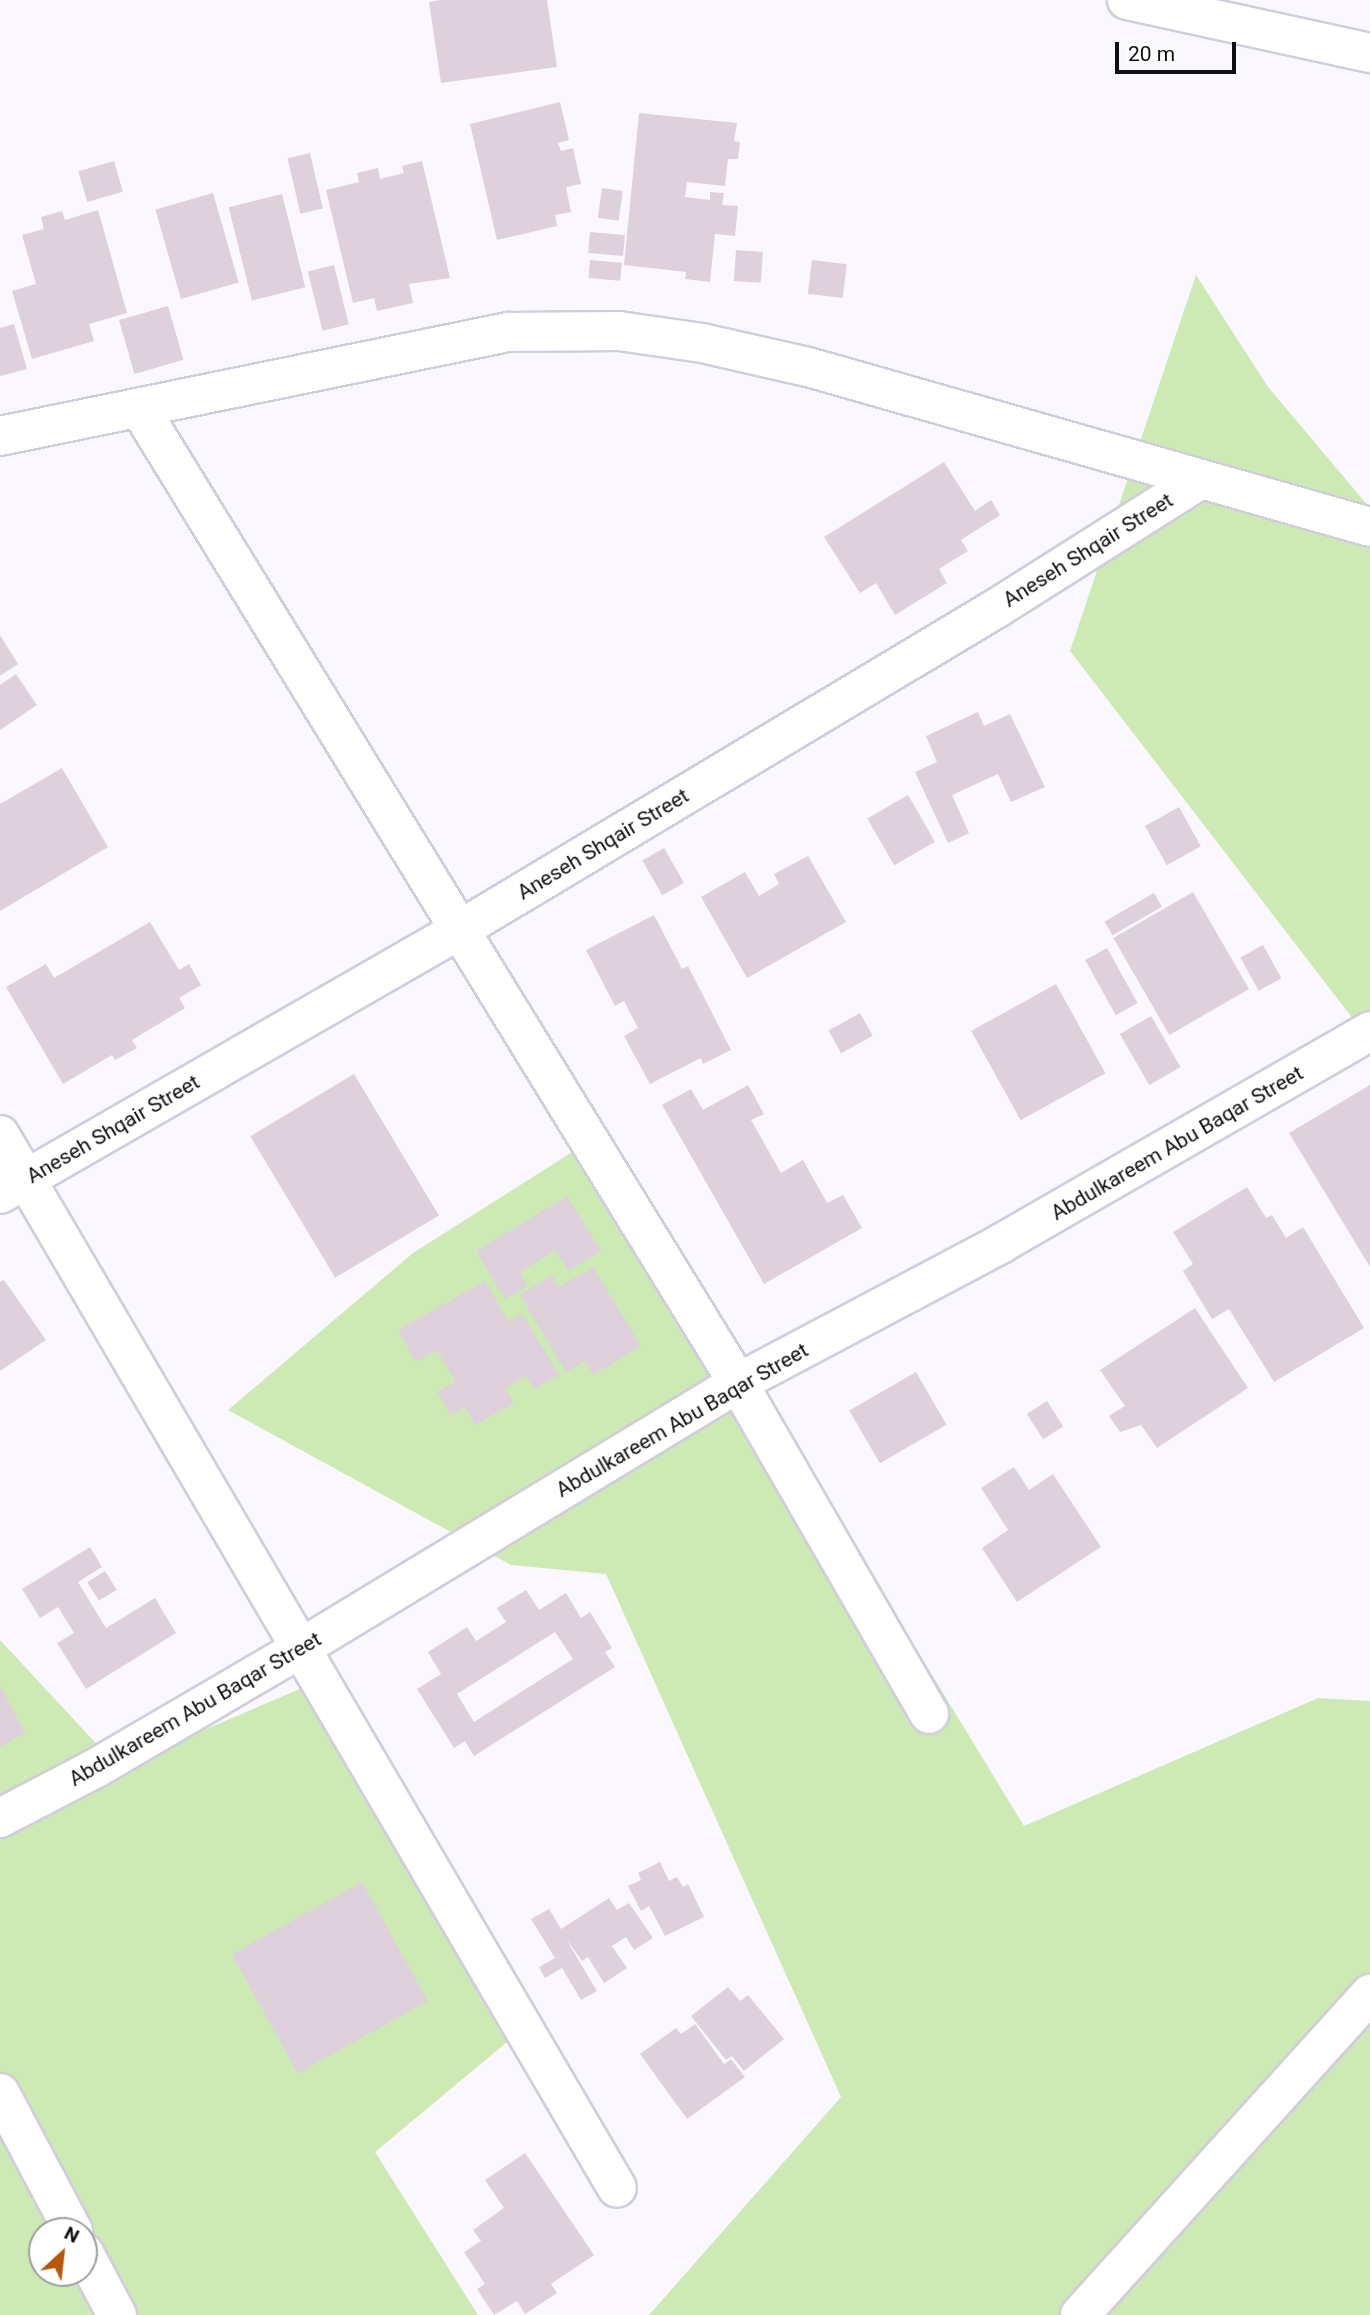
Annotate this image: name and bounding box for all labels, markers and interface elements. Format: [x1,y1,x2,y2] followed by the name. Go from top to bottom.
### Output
[1118,28,1239,72] scale bar
[1128,42,1175,66] text: 20 m
[998,488,1178,612] street label: Aneseh Shqair Street
[513,783,693,905] street label: Aneseh Shqair Street
[1047,1060,1307,1226] street label: Abdulkareem Abu Baqar Street
[22,1069,204,1189] street label: Aneseh Shqair Street
[552,1337,812,1503] street label: Abdulkareem Abu Baqar Street
[65,1626,325,1792] street label: Abdulkareem Abu Baqar Street
[28,2217,98,2287] north arrow
[61,2221,83,2248] text: N

